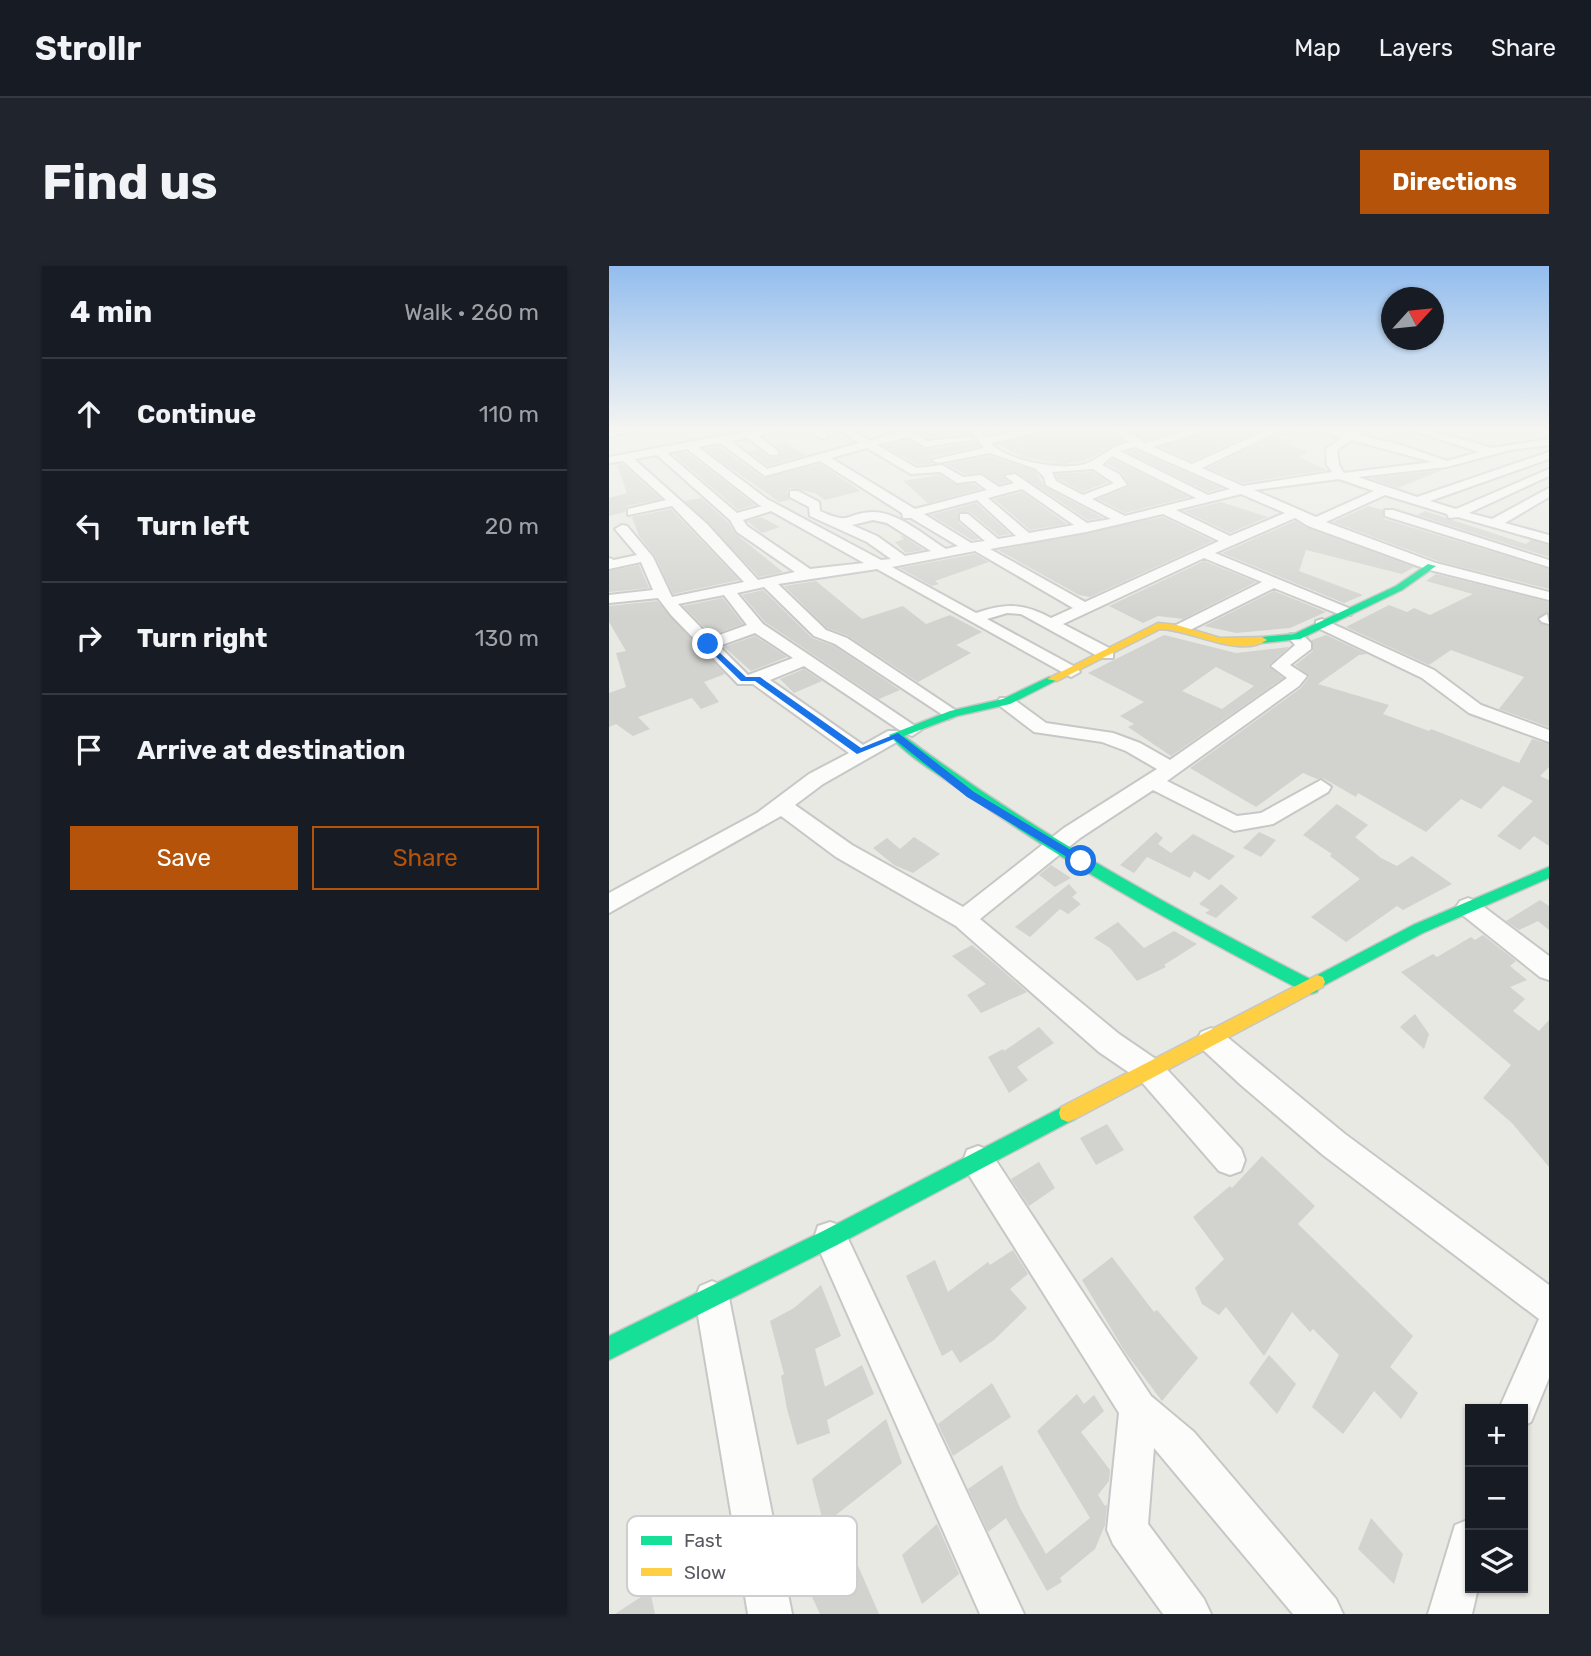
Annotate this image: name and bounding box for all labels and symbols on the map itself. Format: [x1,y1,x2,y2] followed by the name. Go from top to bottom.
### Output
[1381,287,1444,350] north arrow
[692,628,723,659] route end
[1065,845,1096,876] route start
[627,1516,857,1596] legend
[684,1529,723,1552] text: Fast
[684,1561,726,1584] text: Slow

